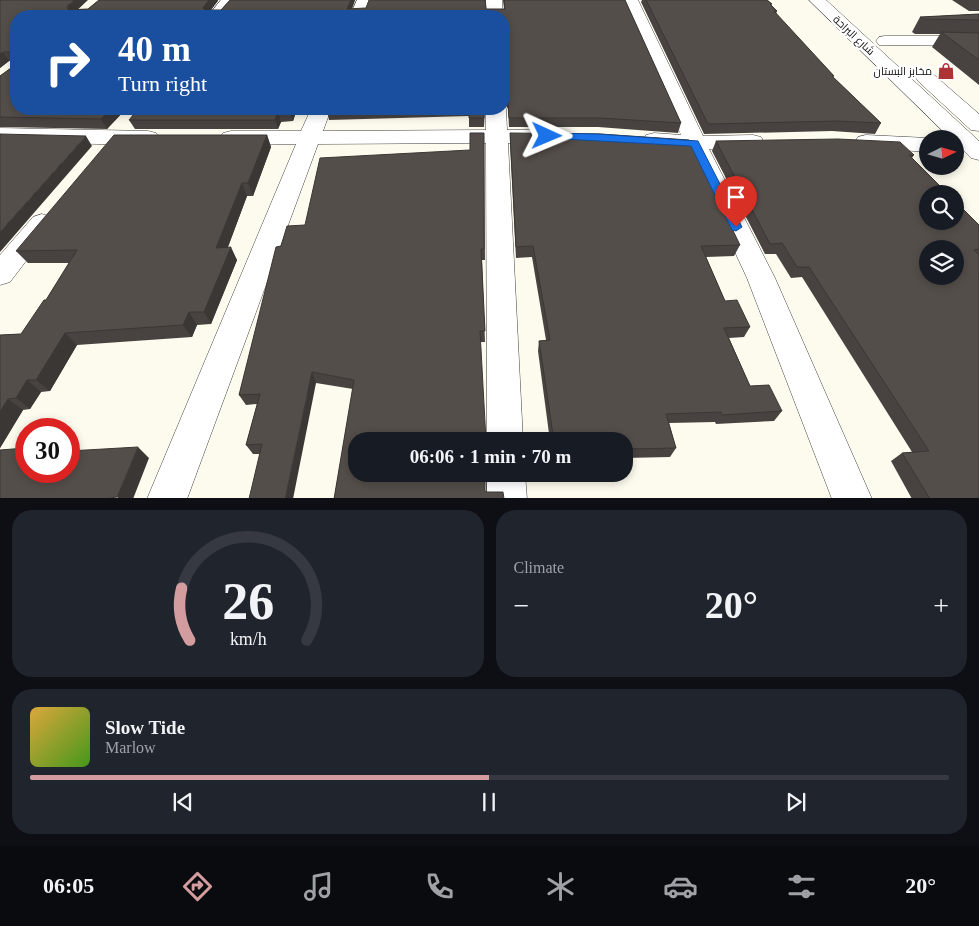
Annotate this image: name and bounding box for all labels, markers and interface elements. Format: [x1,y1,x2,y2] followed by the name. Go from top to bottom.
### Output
[830,13,877,59] street label: شارع البراحة
[35,30,100,95] icon: right
[118,30,191,69] text: 40 m
[936,61,956,81] shop icon: مخابز البستان
[874,65,932,78] place label: مخابز البستان
[118,71,207,96] text: Turn right
[520,109,572,161] position arrow
[919,130,964,175] north arrow
[919,130,964,285] map controls
[715,176,757,227] pin
[722,183,750,211] icon: arrive
[919,185,964,230] button: search
[919,240,964,285] button: layers
[15,418,80,483] speed limit sign: 30
[410,446,571,467] text: 06:06 · 1 min · 70 m
[514,559,564,576] text: Climate
[222,573,274,630] text: 26
[705,584,758,626] text: 20°
[514,590,529,621] text: −
[933,590,949,621] text: +
[229,629,266,649] text: km/h
[105,717,185,738] text: Slow Tide
[105,739,156,756] text: Marlow
[169,788,197,816] icon: previous
[475,788,503,816] icon: pause
[782,788,810,816] icon: next
[180,869,215,904] icon: directions
[301,869,336,904] icon: music
[422,869,457,904] icon: phone
[543,869,578,904] icon: climate
[663,869,698,904] icon: car
[784,869,819,904] icon: filters
[43,873,94,898] text: 06:05
[905,873,936,898] text: 20°

